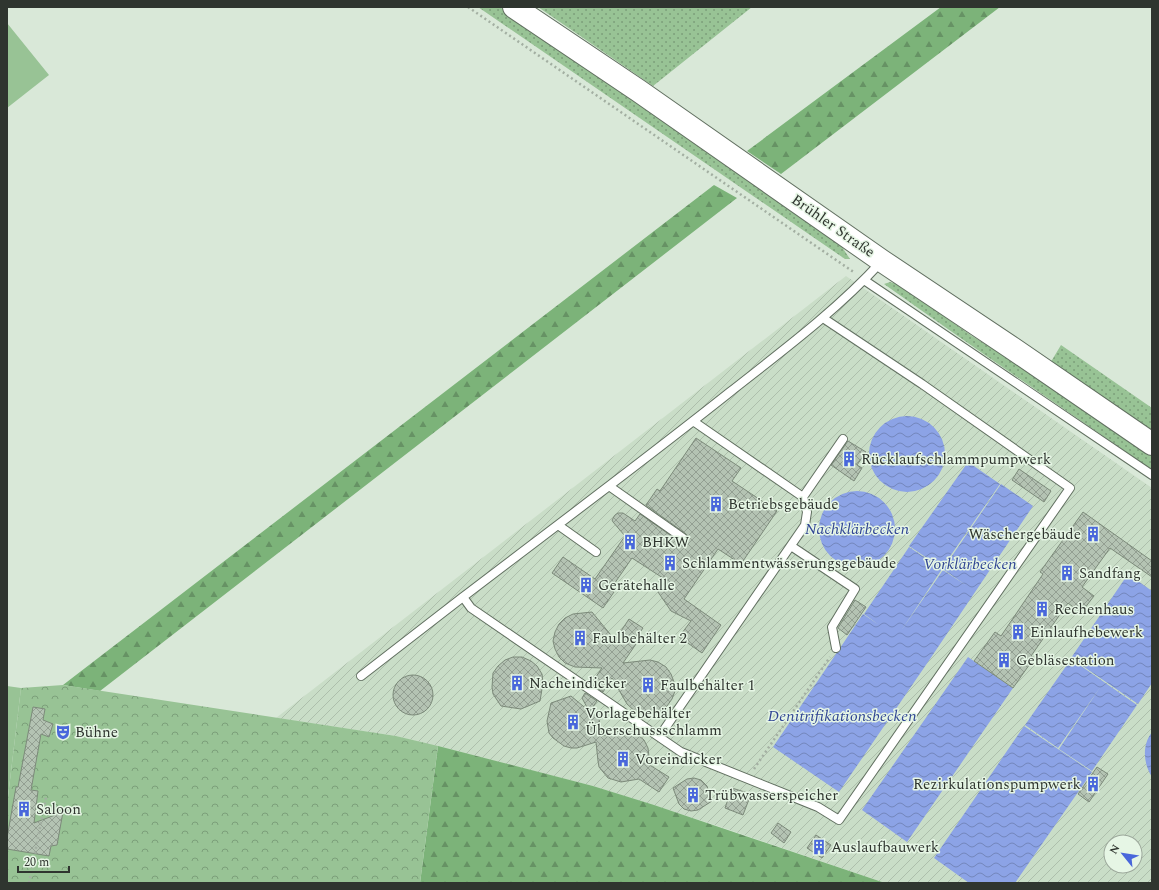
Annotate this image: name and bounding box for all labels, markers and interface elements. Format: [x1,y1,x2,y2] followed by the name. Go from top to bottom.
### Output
[786,189,880,263] street label: Brühler Straße
[861,448,1051,471] place label: Rücklaufschlammpumpwerk
[840,450,858,468] building icon: Rücklaufschlammpumpwerk
[728,493,839,516] place label: Betriebsgebäude
[707,495,725,513] building icon: Betriebsgebäude
[805,517,910,541] water label: Nachklärbecken
[968,523,1081,546] place label: Wäschergebäude
[1084,525,1102,543] building icon: Wäschergebäude
[642,531,690,554] place label: BHKW
[621,533,639,551] building icon: BHKW
[682,552,896,575] place label: Schlammentwässerungsgebäude
[923,552,1017,576] water label: Vorklärbecken
[661,554,679,572] building icon: Schlammentwässerungsgebäude
[1079,562,1141,585] place label: Sandfang
[1058,564,1076,582] building icon: Sandfang
[598,574,675,597] place label: Gerätehalle
[577,576,595,594] building icon: Gerätehalle
[1054,598,1134,621] place label: Rechenhaus
[1033,600,1051,618] building icon: Rechenhaus
[1030,621,1143,644] place label: Einlaufhebewerk
[1009,623,1027,641] building icon: Einlaufhebewerk
[592,627,687,650] place label: Faulbehälter 2
[571,629,589,647] building icon: Faulbehälter 2
[1016,649,1115,672] place label: Gebläsestation
[995,651,1013,669] building icon: Gebläsestation
[529,672,626,695] place label: Nacheindicker
[508,674,526,692] building icon: Nacheindicker
[660,674,755,697] place label: Faulbehälter 1
[639,676,657,694] building icon: Faulbehälter 1
[585,702,722,742] place label: Vorlagebehälter Überschussschlamm
[767,704,917,728] water label: Denitrifikationsbecken
[564,713,582,731] building icon: Vorlagebehälter Überschussschlamm
[75,721,118,744] place label: Bühne
[54,723,72,741] theatre icon: Bühne
[635,748,722,771] place label: Voreindicker
[614,750,632,768] building icon: Voreindicker
[913,773,1081,796] place label: Rezirkulationspumpwerk
[1084,775,1102,793] building icon: Rezirkulationspumpwerk
[705,784,838,807] place label: Trübwasserspeicher
[684,786,702,804] building icon: Trübwasserspeicher
[36,798,81,821] place label: Saloon
[15,800,33,818] building icon: Saloon
[1103,834,1143,874] north arrow
[831,836,939,859] place label: Auslaufbauwerk
[810,838,828,856] building icon: Auslaufbauwerk
[1105,841,1124,857] text: N
[18,848,69,874] scale bar
[24,853,49,872] text: 20 m

